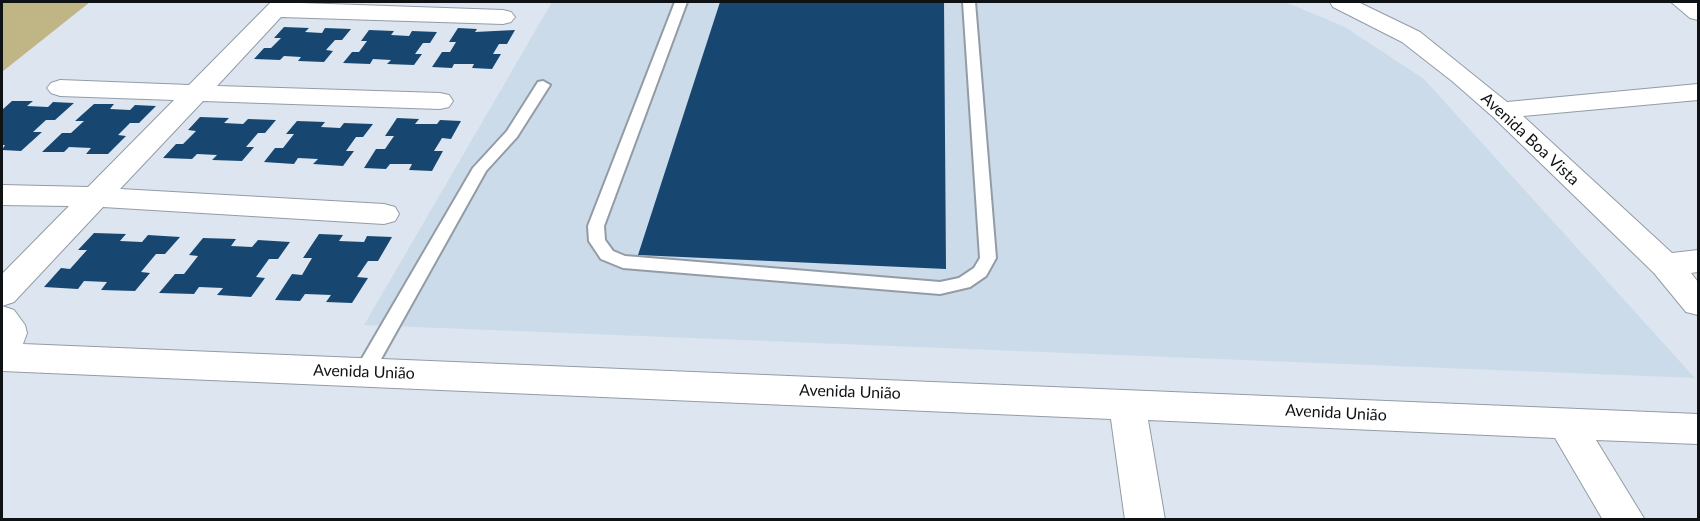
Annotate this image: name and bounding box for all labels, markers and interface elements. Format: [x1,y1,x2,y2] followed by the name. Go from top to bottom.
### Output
[1477,89,1583,189] street label: Avenida Boa Vista
[313,361,415,383] street label: Avenida União
[799,381,901,403] street label: Avenida União
[1285,401,1387,425] street label: Avenida União

